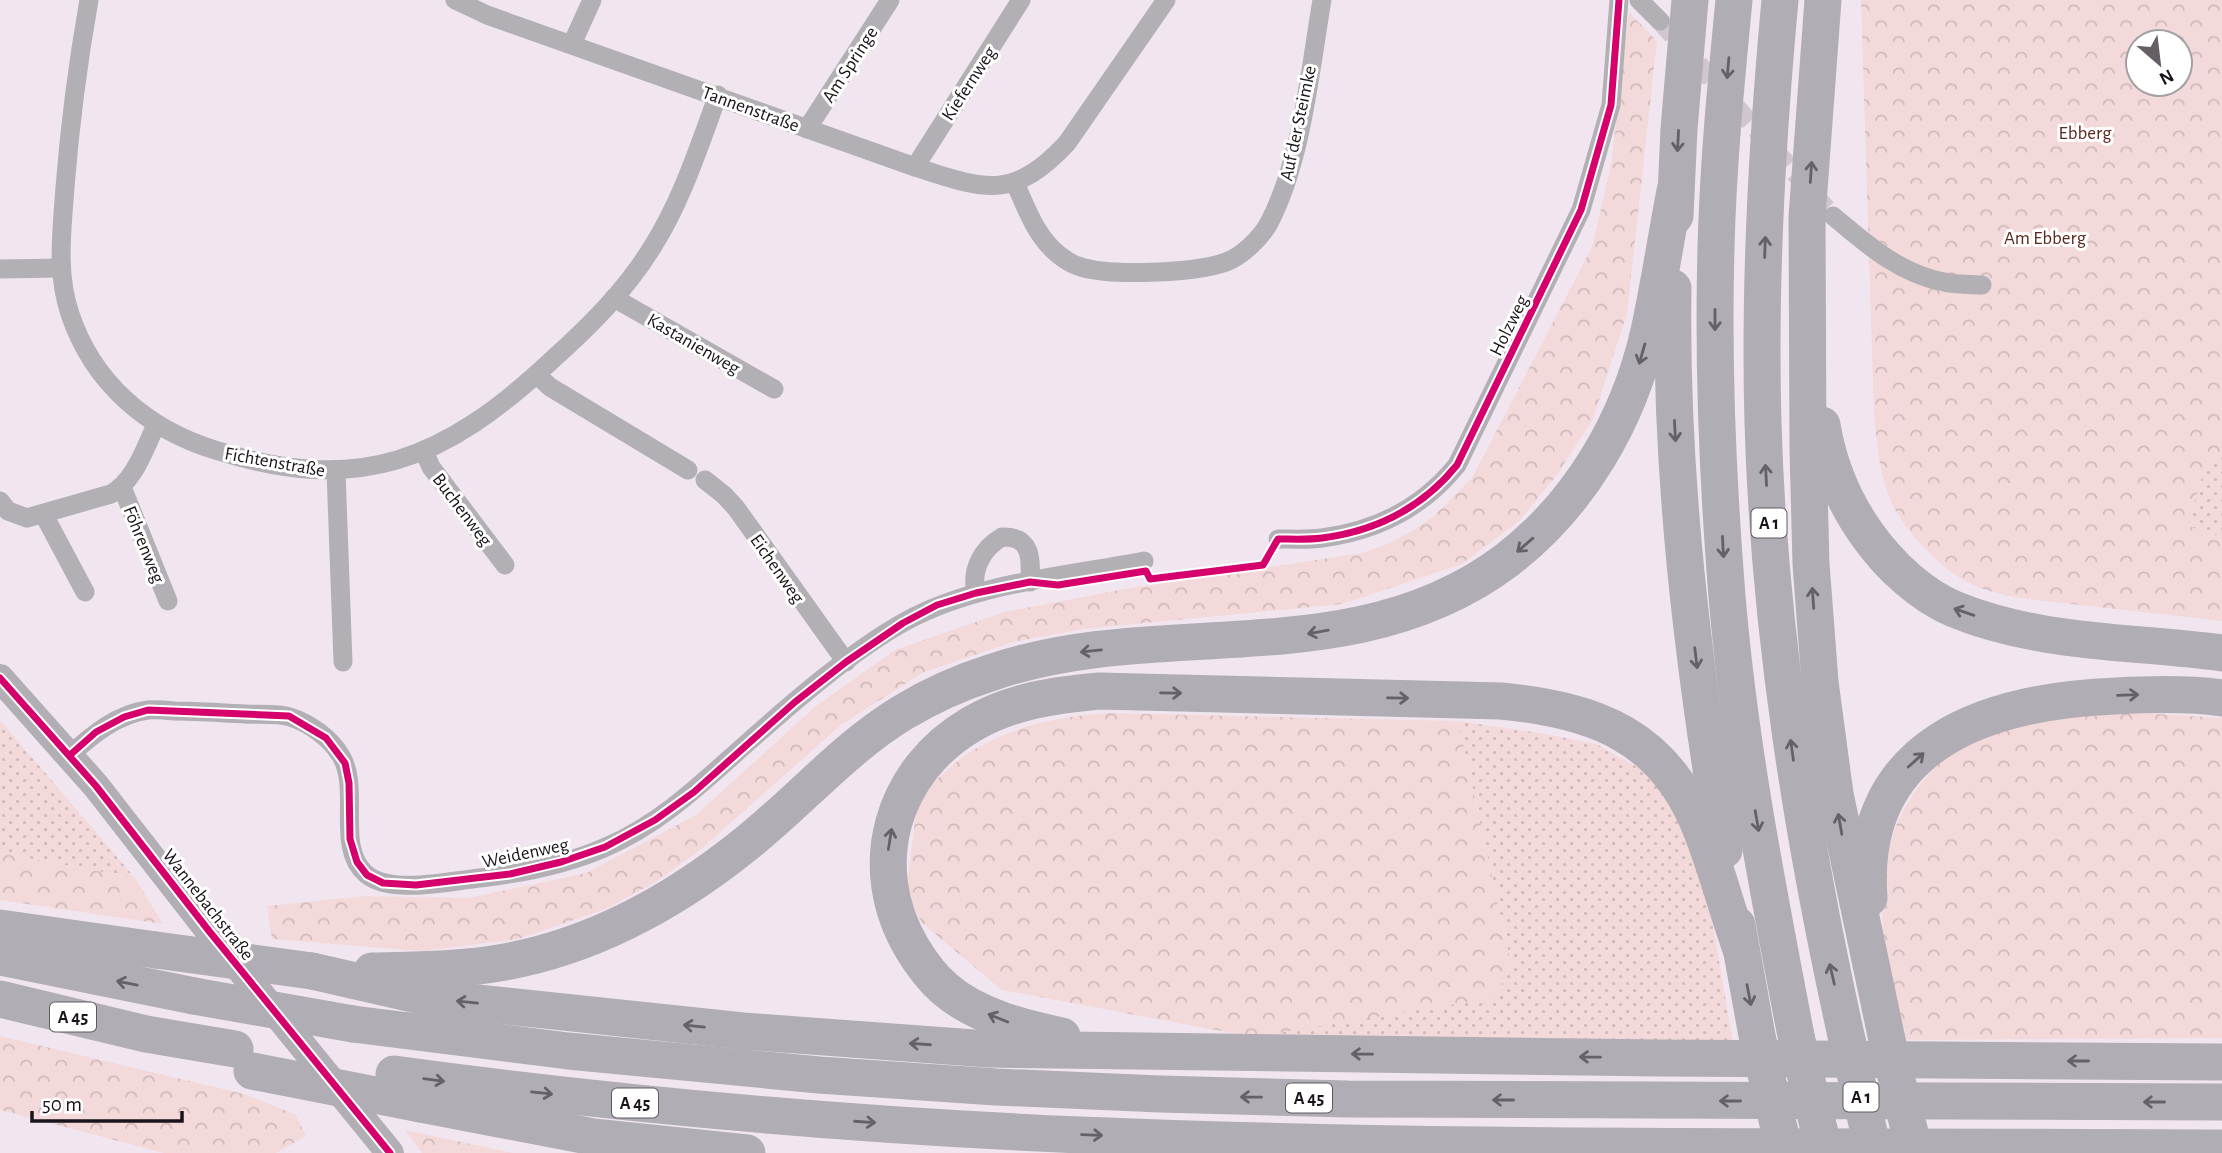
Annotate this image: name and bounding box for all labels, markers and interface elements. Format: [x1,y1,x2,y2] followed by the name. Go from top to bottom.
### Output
[819,24,882,106] street label: Am Springe
[2124,28,2194,98] north arrow
[938,43,1000,124] street label: Kiefernweg
[1721,56,1734,79] one-way arrow
[1277,64,1320,183] street label: Auf der Steimke
[2156,65,2177,88] text: N
[699,83,802,136] street label: Tannenstraße
[2059,124,2112,143] park label: Ebberg
[1671,129,1684,152] one-way arrow
[1805,161,1818,183] one-way arrow
[2004,229,2087,248] park label: Am Ebberg
[1758,236,1771,259] one-way arrow
[1487,292,1532,359] street label: Holzweg
[1708,308,1722,331] one-way arrow
[644,310,744,379] street label: Kastanienweg
[1635,342,1648,365] one-way arrow
[1668,419,1681,442] one-way arrow
[223,444,326,481] street label: Fichtenstraße
[1760,463,1773,486] one-way arrow
[428,470,496,550] street label: Buchenweg
[120,503,168,586] street label: Föhrenweg
[1752,508,1786,538] road number: A 1
[746,531,808,607] street label: Eichenweg
[1717,535,1730,558] one-way arrow
[1516,537,1534,553] one-way arrow
[1806,587,1819,610] one-way arrow
[1953,605,1975,618] one-way arrow
[1307,626,1330,639] one-way arrow
[1080,645,1103,658] one-way arrow
[1690,646,1703,668] one-way arrow
[1159,686,1182,700] one-way arrow
[2116,689,2139,702] one-way arrow
[1386,691,1409,705] one-way arrow
[1785,739,1798,762] one-way arrow
[1906,752,1924,768] one-way arrow
[1750,809,1764,832] one-way arrow
[1833,813,1846,836] one-way arrow
[884,828,897,851] one-way arrow
[480,835,571,872] street label: Weidenweg
[159,846,257,964] street label: Wannebachstraße
[1825,963,1839,986] one-way arrow
[116,975,139,989] one-way arrow
[1743,983,1757,1006] one-way arrow
[457,995,479,1008] one-way arrow
[50,1002,96,1032] road number: A 45
[987,1010,1009,1023] one-way arrow
[683,1019,706,1032] one-way arrow
[910,1037,932,1050] one-way arrow
[1351,1047,1374,1061] one-way arrow
[1578,1050,1601,1064] one-way arrow
[2067,1054,2090,1068] one-way arrow
[422,1073,445,1086] one-way arrow
[32,1080,182,1124] scale bar
[1843,1082,1878,1112] road number: A 1
[1286,1084,1332,1112] road number: A 45
[530,1086,553,1099] one-way arrow
[612,1088,658,1118] road number: A 45
[1240,1090,1263,1103] one-way arrow
[1492,1093,1515,1107] one-way arrow
[42,1094,82,1115] text: 50 m
[1719,1094,1742,1108] one-way arrow
[2143,1095,2166,1109] one-way arrow
[853,1116,876,1129] one-way arrow
[1080,1129,1103,1142] one-way arrow

